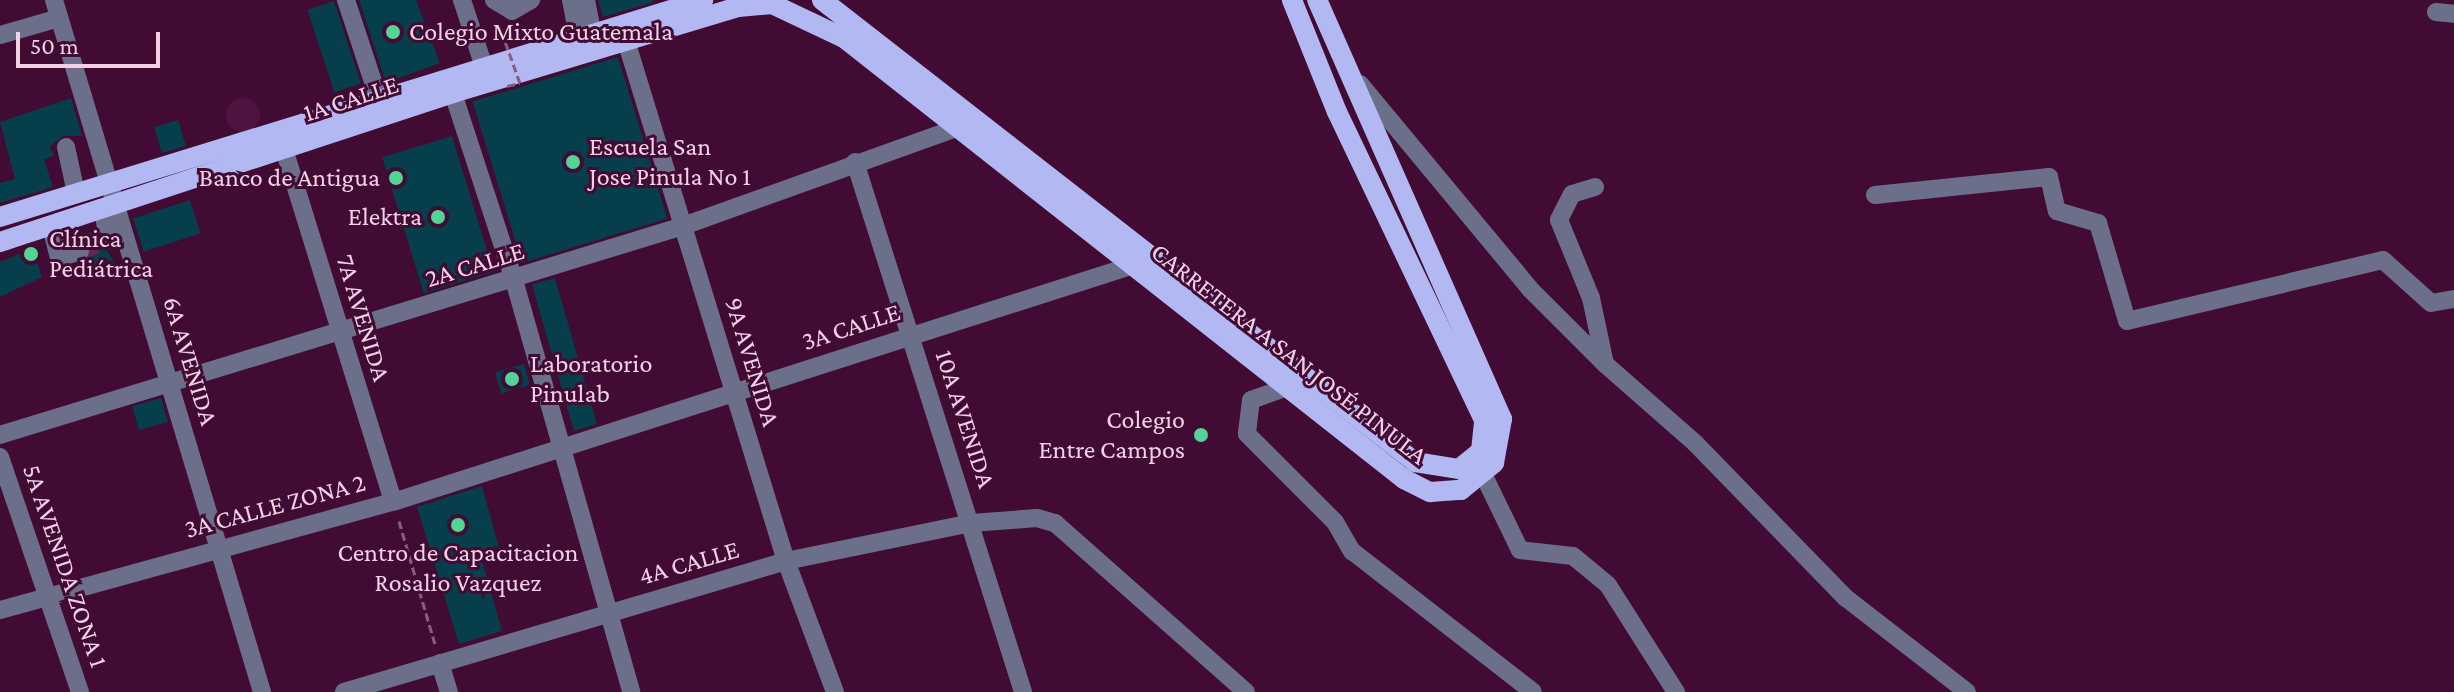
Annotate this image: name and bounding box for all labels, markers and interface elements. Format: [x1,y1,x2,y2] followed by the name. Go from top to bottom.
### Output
[20,16,164,66] scale bar
[409,16,673,48] place label: Colegio Mixto Guatemala
[384,23,402,41] marker: Colegio Mixto Guatemala
[30,32,79,59] text: 50 m
[299,69,403,129] street label: 1A CALLE
[589,131,751,192] place label: Escuela San Jose Pinula No 1
[564,153,582,171] marker: Escuela San Jose Pinula No 1
[199,162,380,194] place label: Banco de Antigua
[387,169,405,187] marker: Banco de Antigua
[348,201,422,233] place label: Elektra
[429,208,447,226] marker: Elektra
[49,223,153,284] place label: Clínica Pediátrica
[422,235,528,295] street label: 2A CALLE
[1145,236,1433,472] street label: CARRETERA A SAN JOSÉ PINULA
[20,243,42,265] marker: Clínica Pediátrica
[329,251,397,385] street label: 7A AVENIDA
[156,293,224,429] street label: 6A AVENIDA
[718,294,786,430] street label: 9A AVENIDA
[798,296,904,358] street label: 3A CALLE
[928,346,1002,492] street label: 10A AVENIDA
[530,348,652,410] place label: Laboratorio Pinulab
[501,368,523,390] marker: Laboratorio Pinulab
[1038,404,1185,466] place label: Colegio Entre Campos
[1192,426,1210,444] marker: Colegio Entre Campos
[16,460,114,672] street label: 5A AVENIDA ZONA 1
[181,467,369,545] street label: 3A CALLE ZONA 2
[449,516,467,534] marker: Centro de Capacitacion Rosalio Vazquez
[635,534,743,592] street label: 4A CALLE
[337,537,579,598] place label: Centro de Capacitacion Rosalio Vazquez

